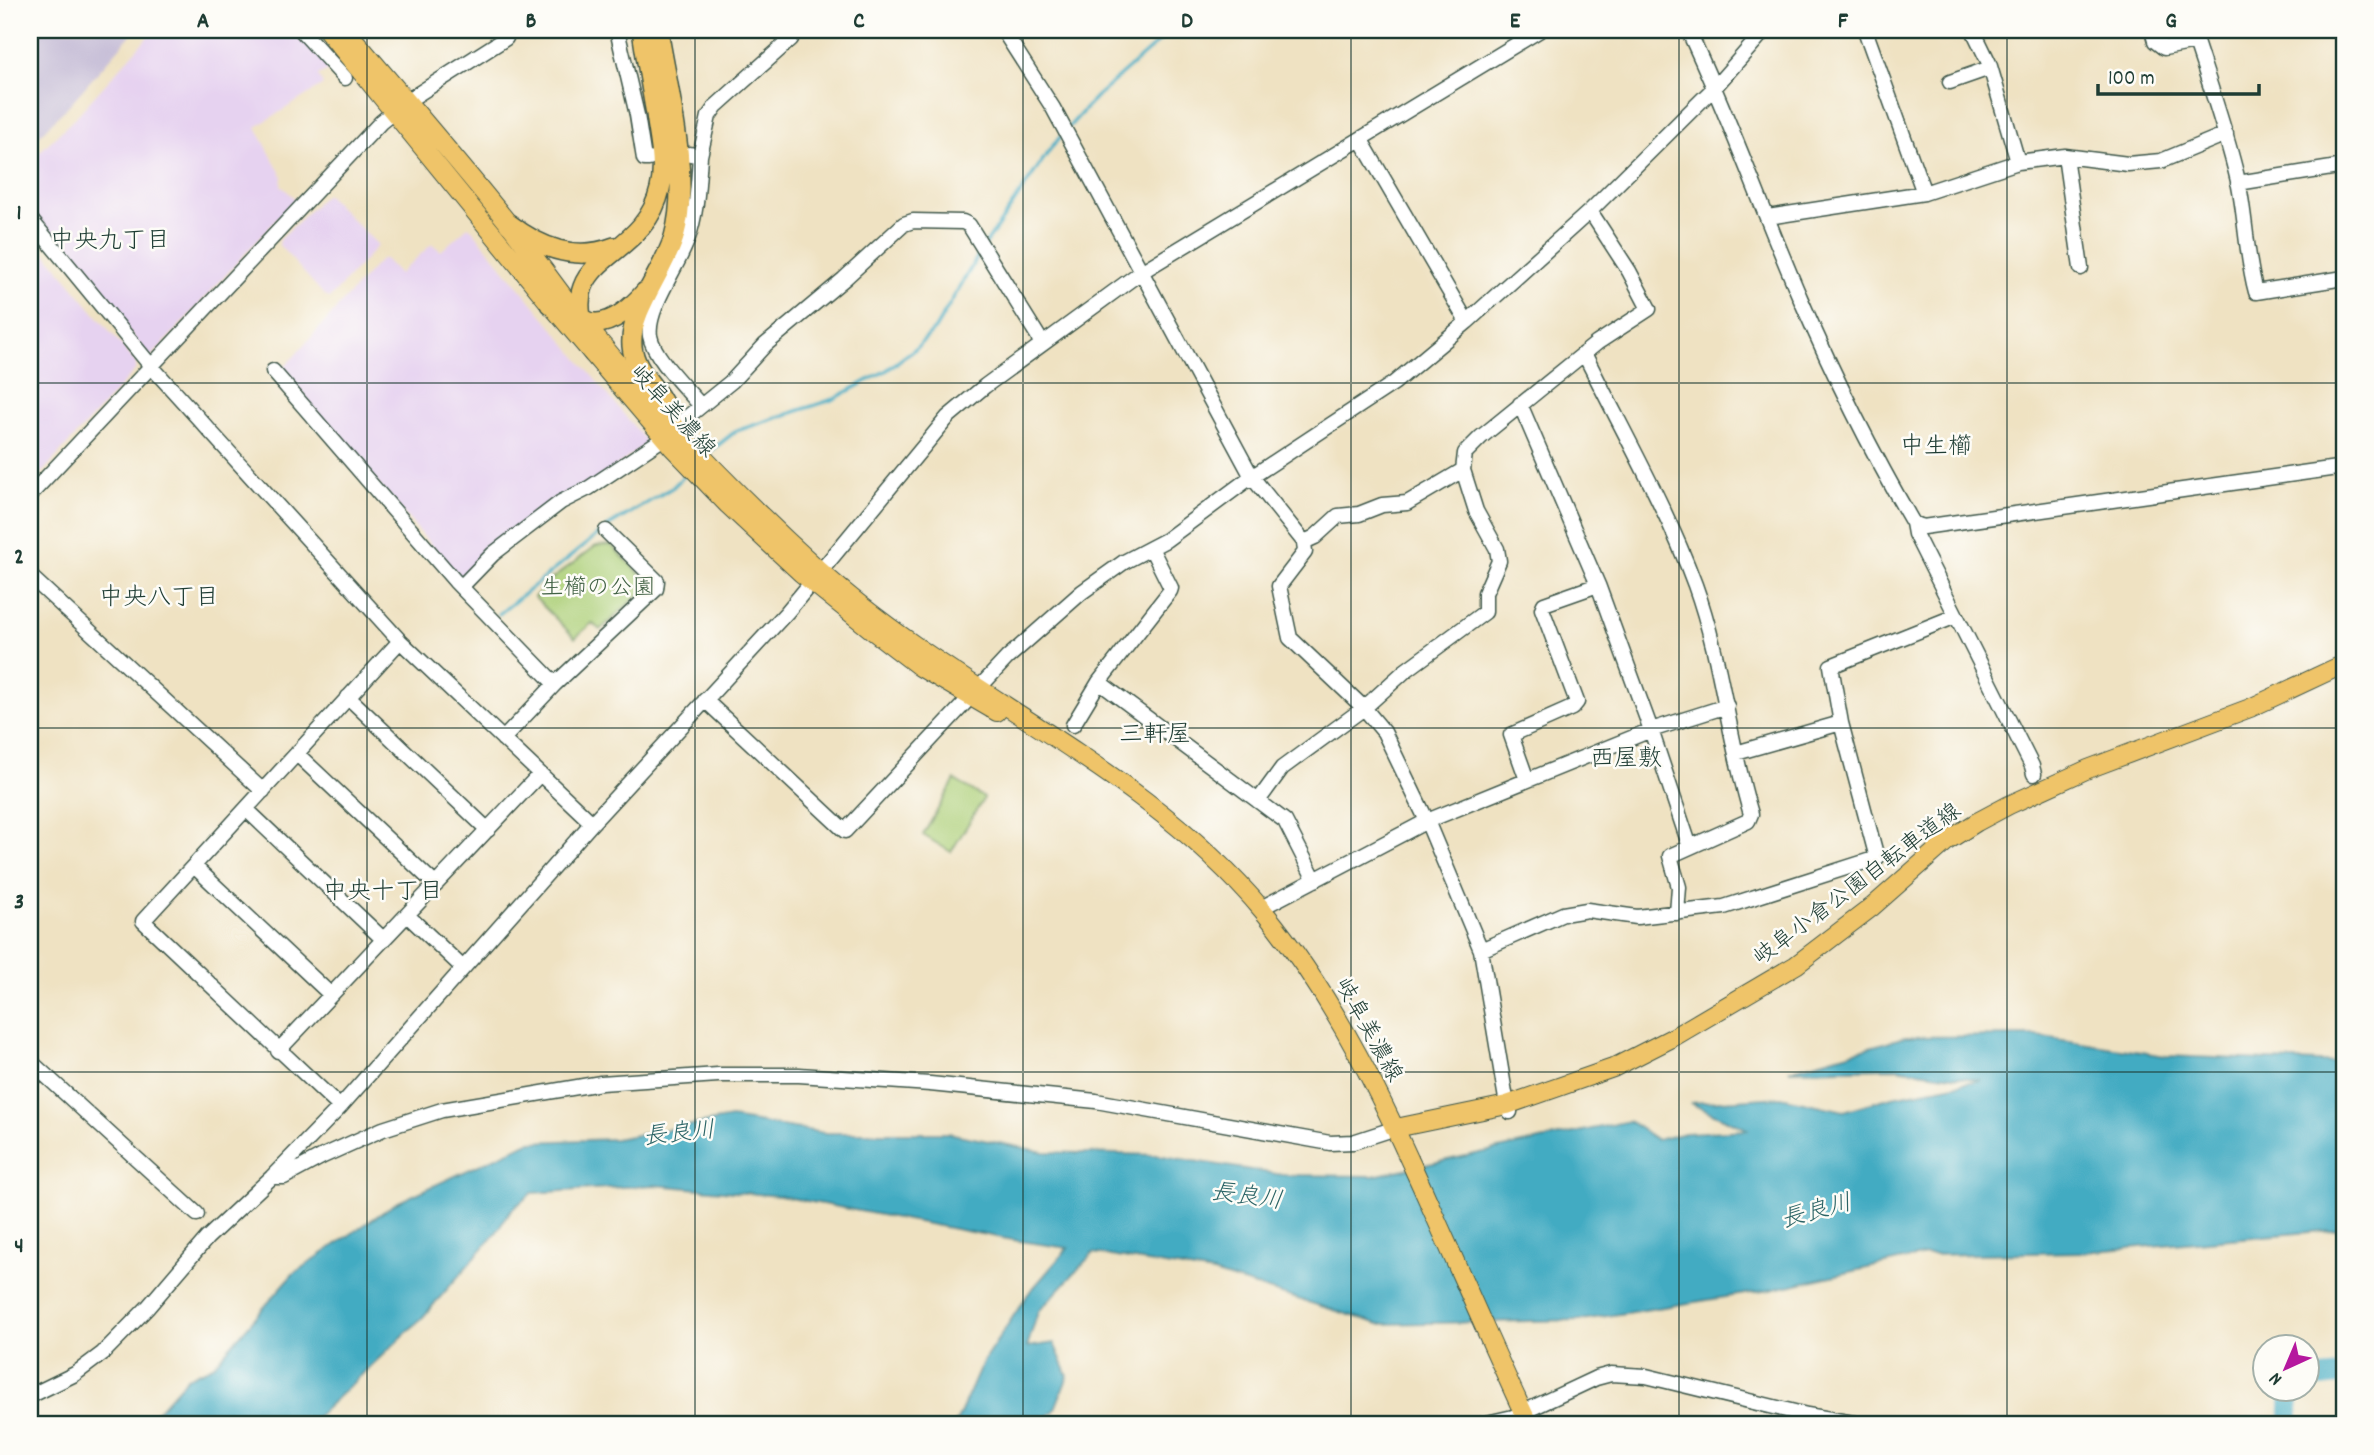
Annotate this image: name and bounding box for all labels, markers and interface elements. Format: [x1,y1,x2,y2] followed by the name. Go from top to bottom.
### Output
[197,6,209,39] text: A
[526,6,537,39] text: B
[853,6,865,39] text: C
[1181,6,1193,39] text: D
[1510,6,1521,39] text: E
[1838,6,1849,39] text: F
[2165,6,2177,39] text: G
[2098,52,2258,96] scale bar
[2108,65,2155,95] text: 100 m
[16,198,22,231] text: 1
[50,225,170,259] district label: 中央九丁目
[621,359,722,466] street label: 岐阜美濃線
[1900,431,1972,465] district label: 中生櫛
[14,542,24,575] text: 2
[541,573,656,606] park label: 生櫛の公園
[99,582,219,616] district label: 中央八丁目
[1119,719,1191,753] district label: 三軒屋
[1590,743,1662,777] district label: 西屋敷
[1747,796,1969,975] street label: 岐阜小倉公園自転車道線
[323,876,443,910] district label: 中央十丁目
[14,887,24,920] text: 3
[1325,972,1409,1089] street label: 岐阜美濃線
[642,1114,717,1156] water label: 長良川
[1209,1176,1285,1220] water label: 長良川
[1778,1187,1856,1239] water label: 長良川
[14,1231,24,1264] text: 4
[2252,1332,2322,1402] north arrow
[2264,1365,2289,1391] text: N

